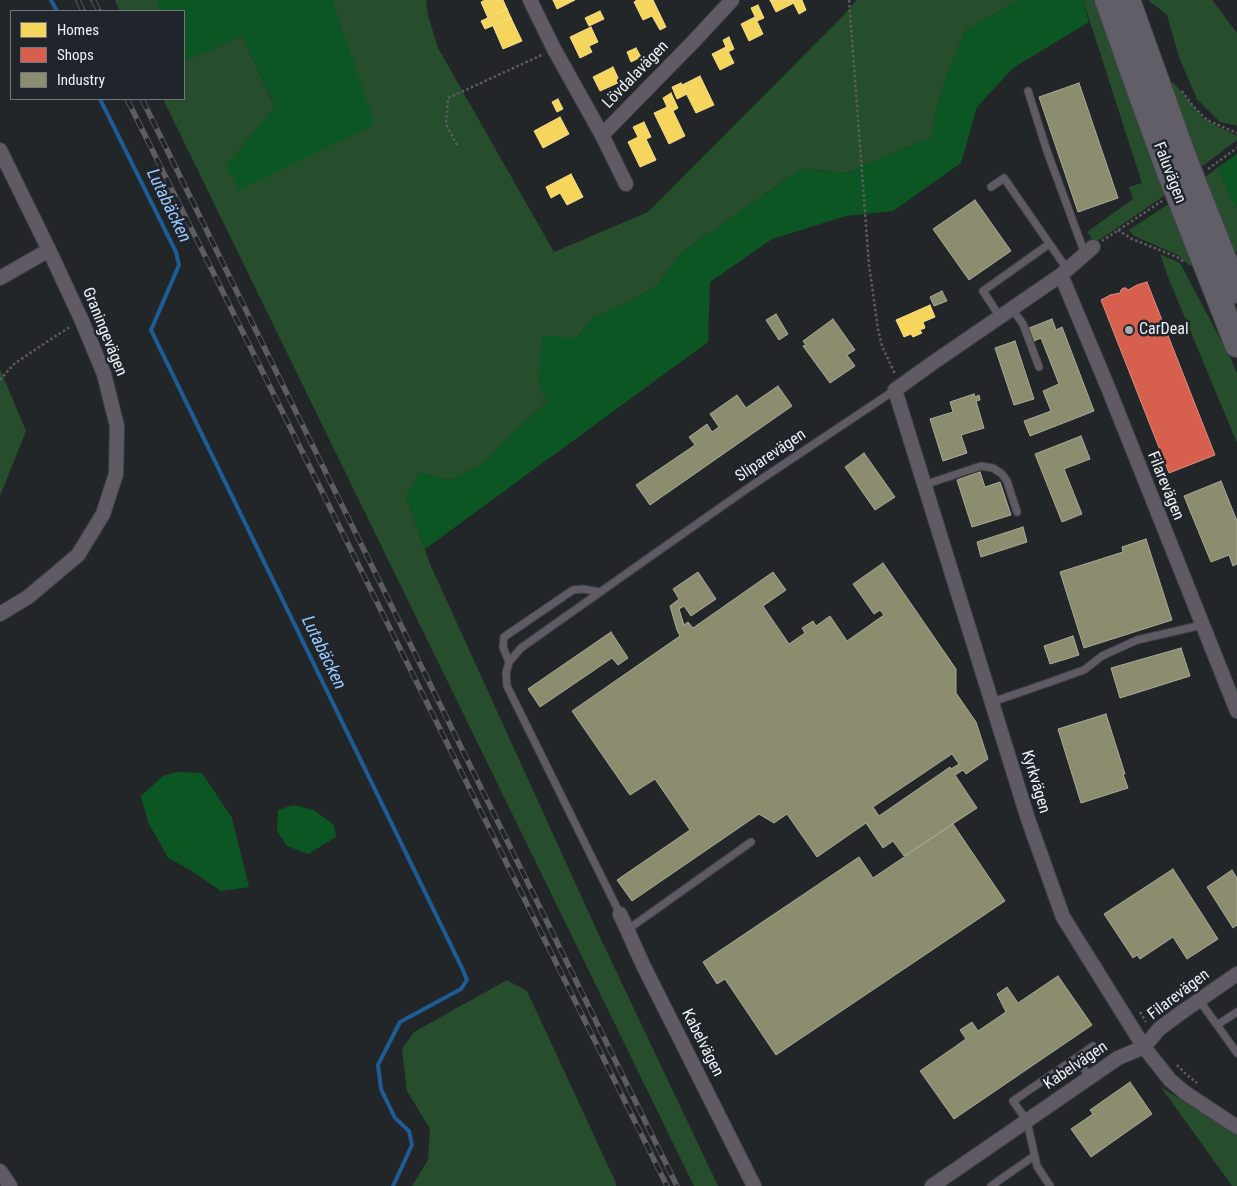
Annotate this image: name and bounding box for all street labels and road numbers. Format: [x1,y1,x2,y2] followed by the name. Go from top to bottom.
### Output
[599,37,673,113] street label: Lövdalavägen
[1149,140,1189,206] street label: Faluvägen
[78,285,130,379] street label: Graningevägen
[732,425,810,487] street label: Sliparevägen
[1143,449,1187,523] street label: Filarevägen
[1016,748,1054,816] street label: Kyrkvägen
[1144,966,1214,1024] street label: Filarevägen
[677,1006,727,1080] street label: Kabelvägen
[1040,1038,1112,1094] street label: Kabelvägen

